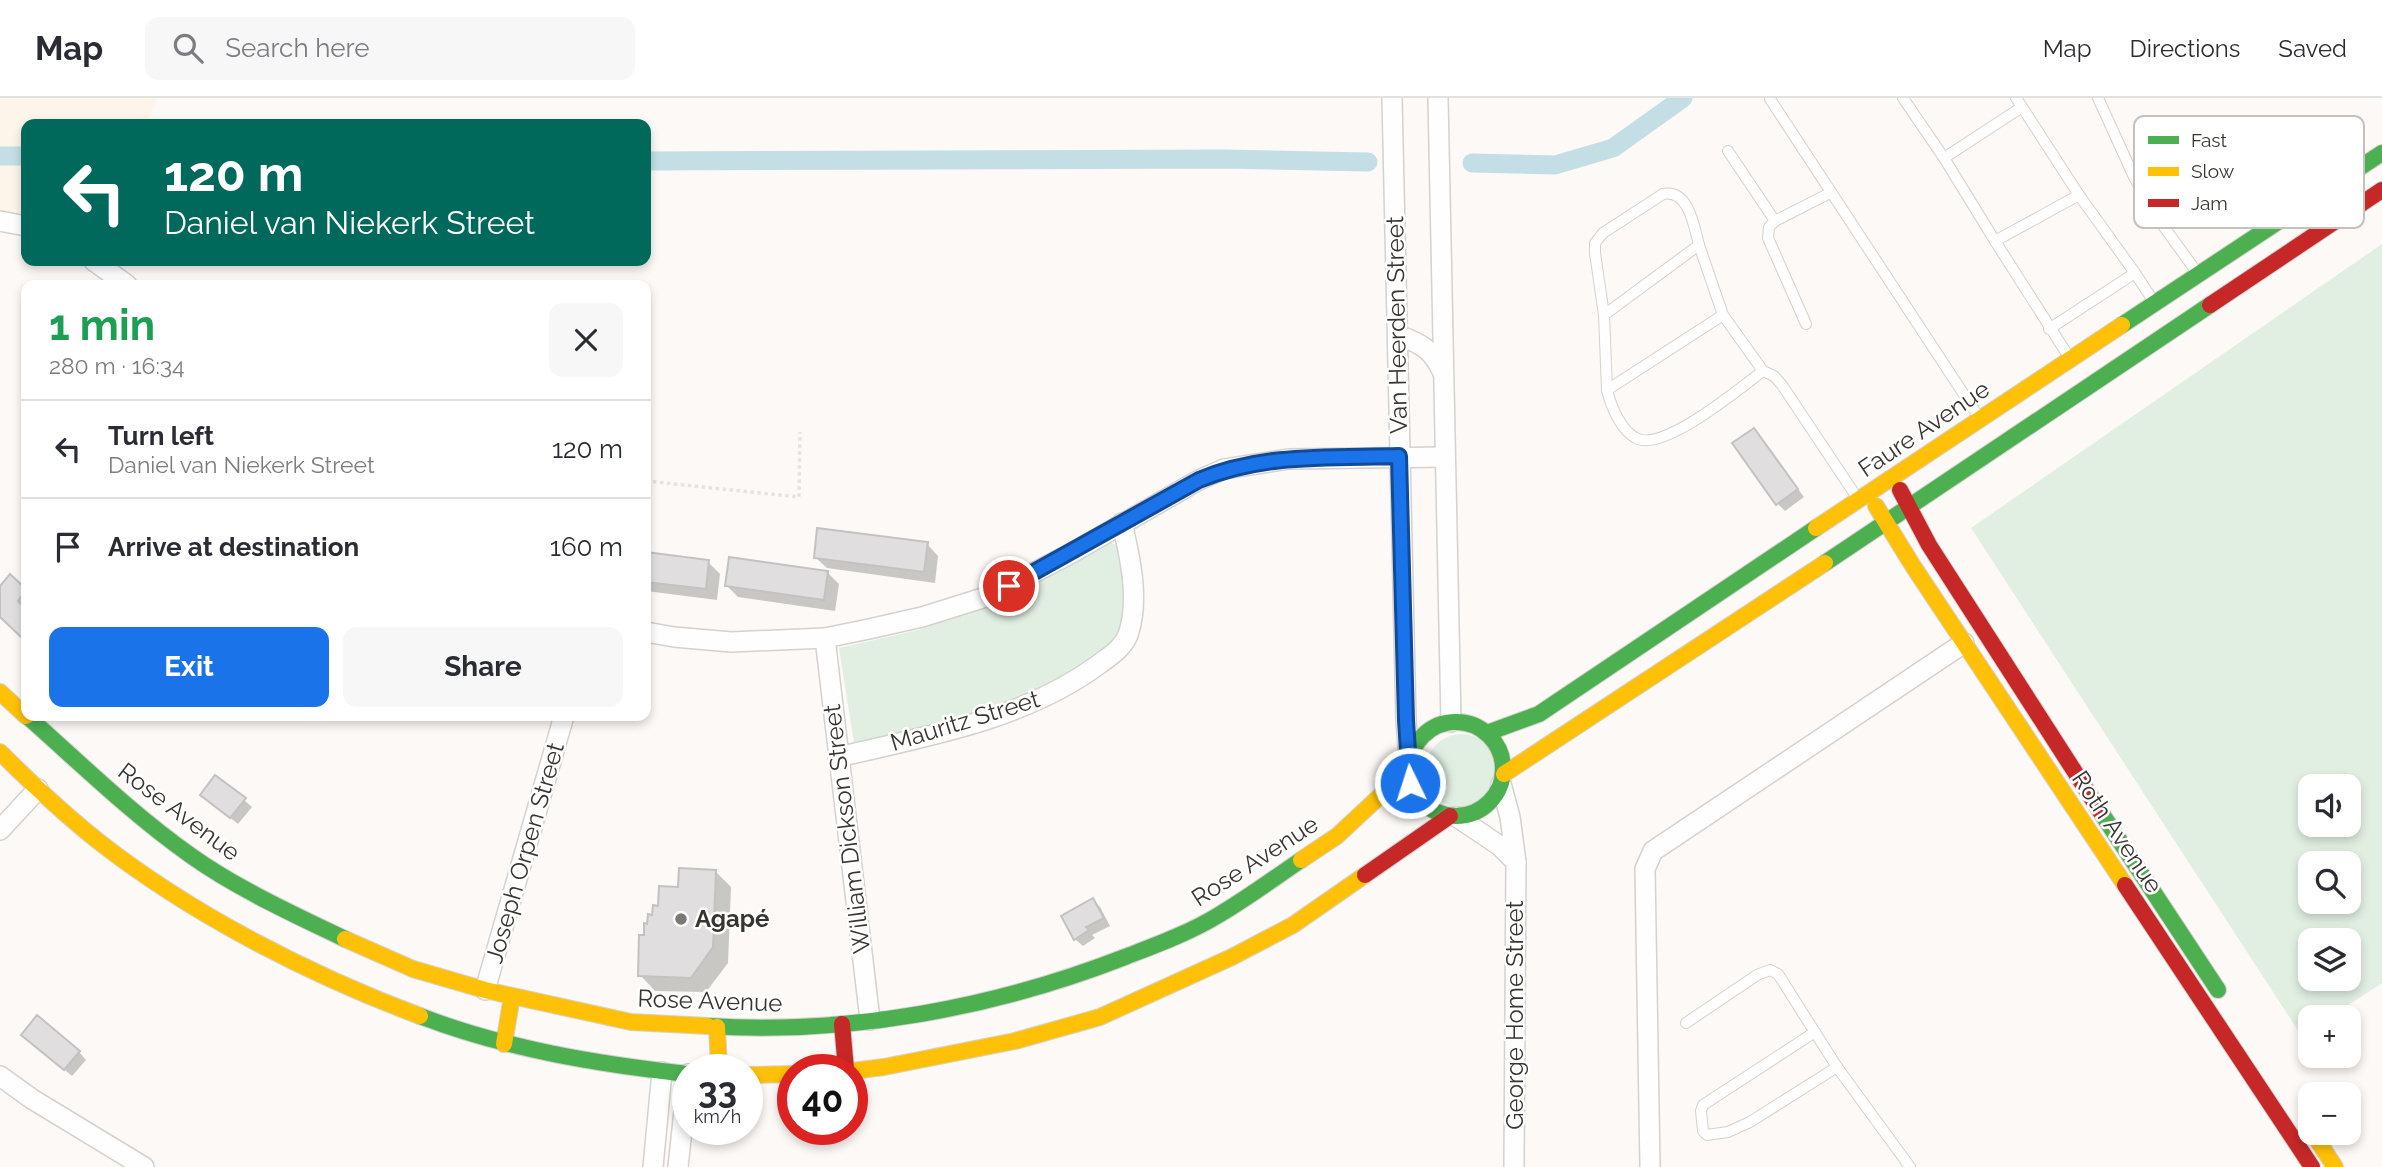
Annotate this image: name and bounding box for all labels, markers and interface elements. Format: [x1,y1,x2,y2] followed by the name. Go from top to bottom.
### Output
[145,17,635,80] search box
[35,29,103,68] text: Map
[169,29,207,67] icon: search
[225,33,370,63] text: Search here
[2043,34,2092,63] text: Map
[2130,34,2240,63] text: Directions
[2278,34,2347,63] text: Saved
[2134,116,2364,228] legend
[2191,129,2227,151] text: Fast
[164,145,303,202] text: 120 m
[49,147,140,238] icon: left
[2191,160,2235,182] text: Slow
[2191,192,2228,214] text: Jam
[164,204,535,241] text: Daniel van Niekerk Street
[1380,216,1413,434] street label: Van Heerden Street
[49,301,155,350] text: 1 min
[549,303,623,377] button: close
[49,352,185,379] text: 280 m · 16:34
[1853,374,1995,483] street label: Faure Avenue
[108,421,214,451] text: Turn left
[49,430,87,468] icon: left
[552,434,623,464] text: 120 m
[108,451,375,478] text: Daniel van Niekerk Street
[49,528,87,566] icon: arrive
[108,532,359,562] text: Arrive at destination
[550,532,623,562] text: 160 m
[979,556,1039,616] pin
[990,567,1028,605] icon: arrive
[49,627,329,707] button: Exit
[343,627,623,707] button: Share
[887,684,1043,757] street label: Mauritz Street
[817,703,876,955] street label: William Dickson Street
[479,739,570,967] street label: Joseph Orpen Street
[1373,746,1447,820] position arrow
[113,756,246,867] street label: Rose Avenue
[2066,765,2169,898] street label: Roth Avenue
[2298,774,2361,1145] map controls
[2298,774,2361,837] button: sound
[1186,809,1323,912] street label: Rose Avenue
[2298,851,2361,914] button: search
[1500,900,1529,1130] street label: George Home Street
[695,904,769,933] place label: Agapé
[673,911,689,927] marker: Agapé
[2298,928,2361,991] button: layers
[637,983,783,1018] street label: Rose Avenue
[2298,1005,2361,1068] button: +
[777,1054,868,1145] speed limit sign: 40
[698,1070,737,1111] text: 33
[2298,1082,2361,1145] button: −
[694,1106,741,1127] text: km/h

